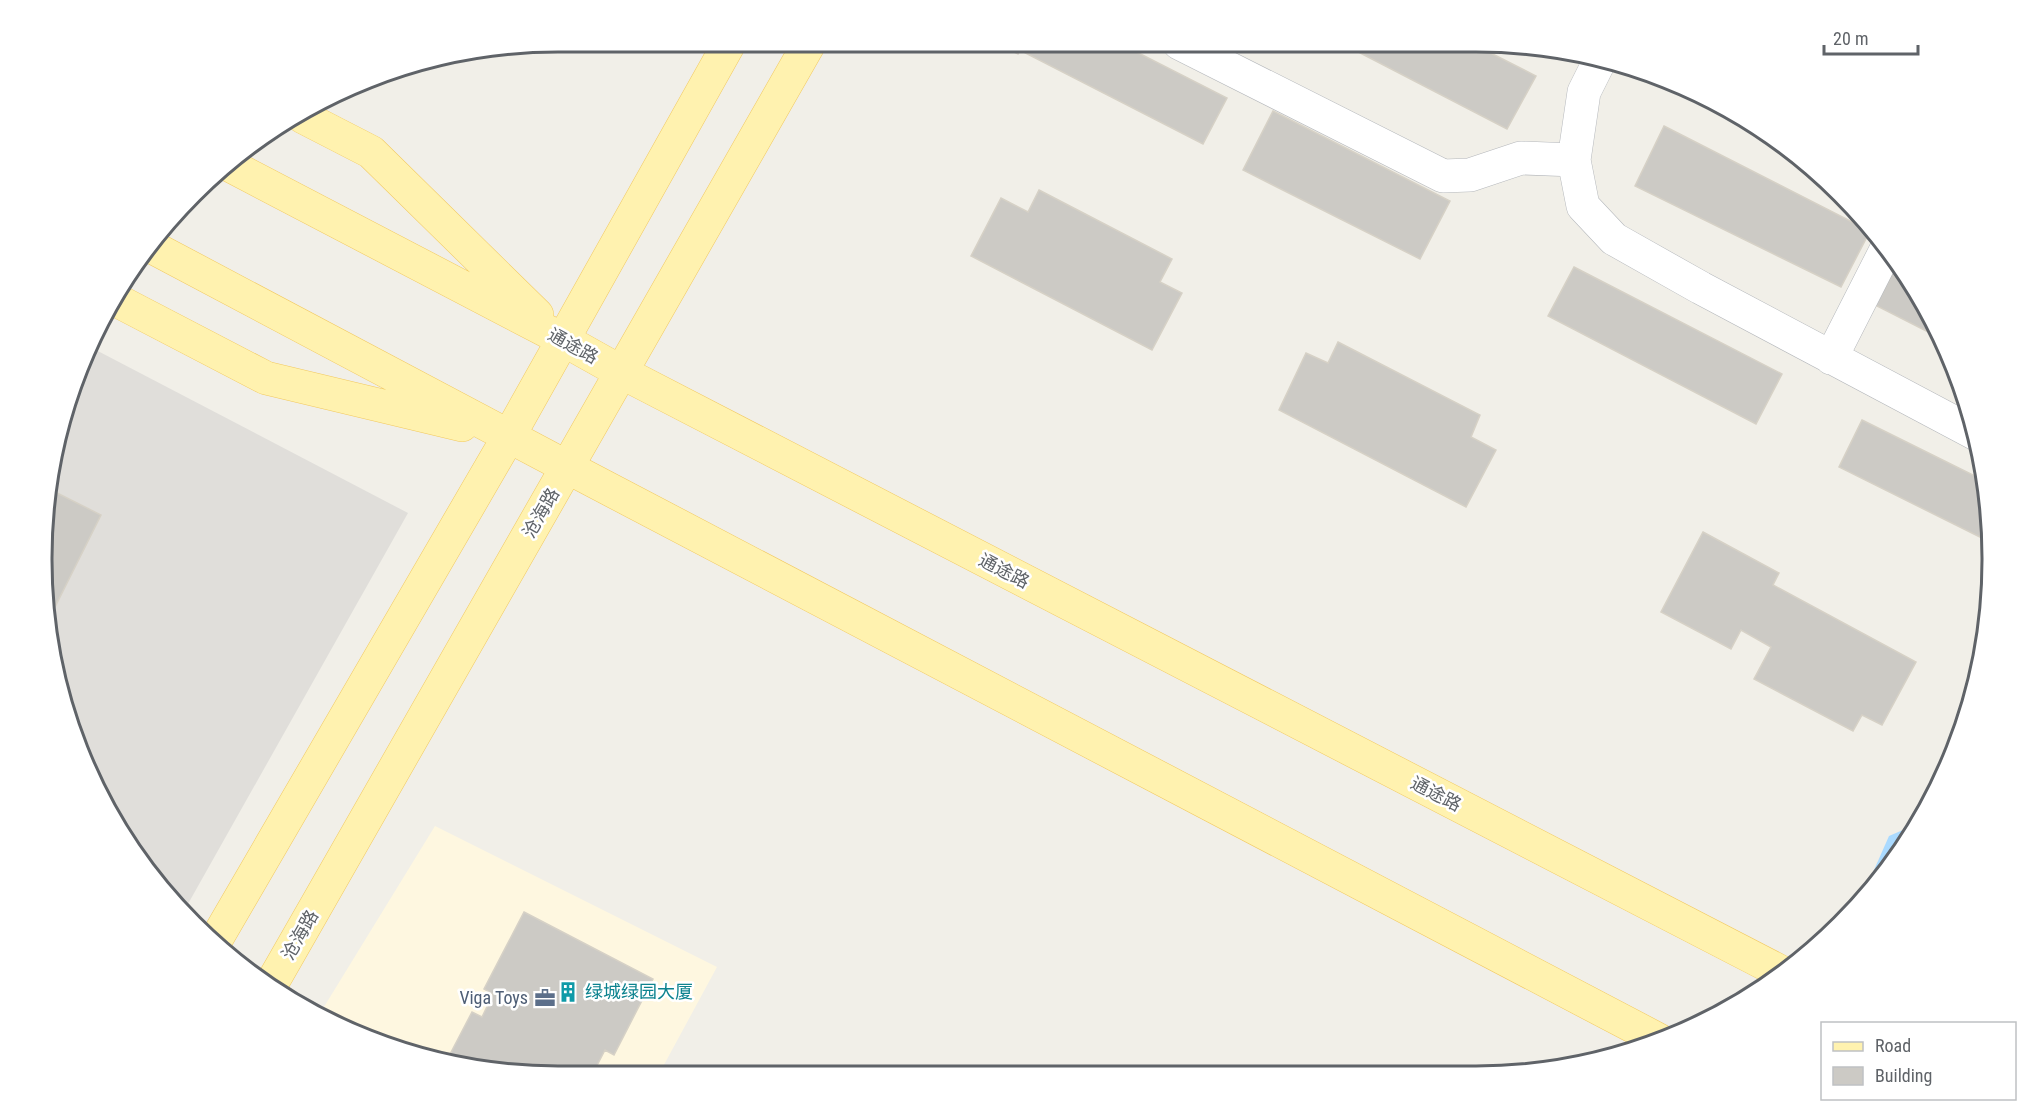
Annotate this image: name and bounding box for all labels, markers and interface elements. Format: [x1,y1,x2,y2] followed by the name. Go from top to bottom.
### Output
[1824,18,1918,56] scale bar
[1833,28,1868,49] text: 20 m
[545,323,602,368] street label: 通途路
[518,484,563,541] street label: 沧海路
[975,549,1033,592] street label: 通途路
[1407,772,1465,815] street label: 通途路
[277,906,322,963] street label: 沧海路
[556,980,580,1004] building icon: 绿城绿园大厦
[585,981,693,1002] place label: 绿城绿园大厦
[533,986,557,1010] office icon: Viga Toys
[459,987,528,1008] place label: Viga Toys
[1821,1022,2016,1100] legend
[1875,1035,1911,1056] text: Road
[1875,1065,1932,1086] text: Building

